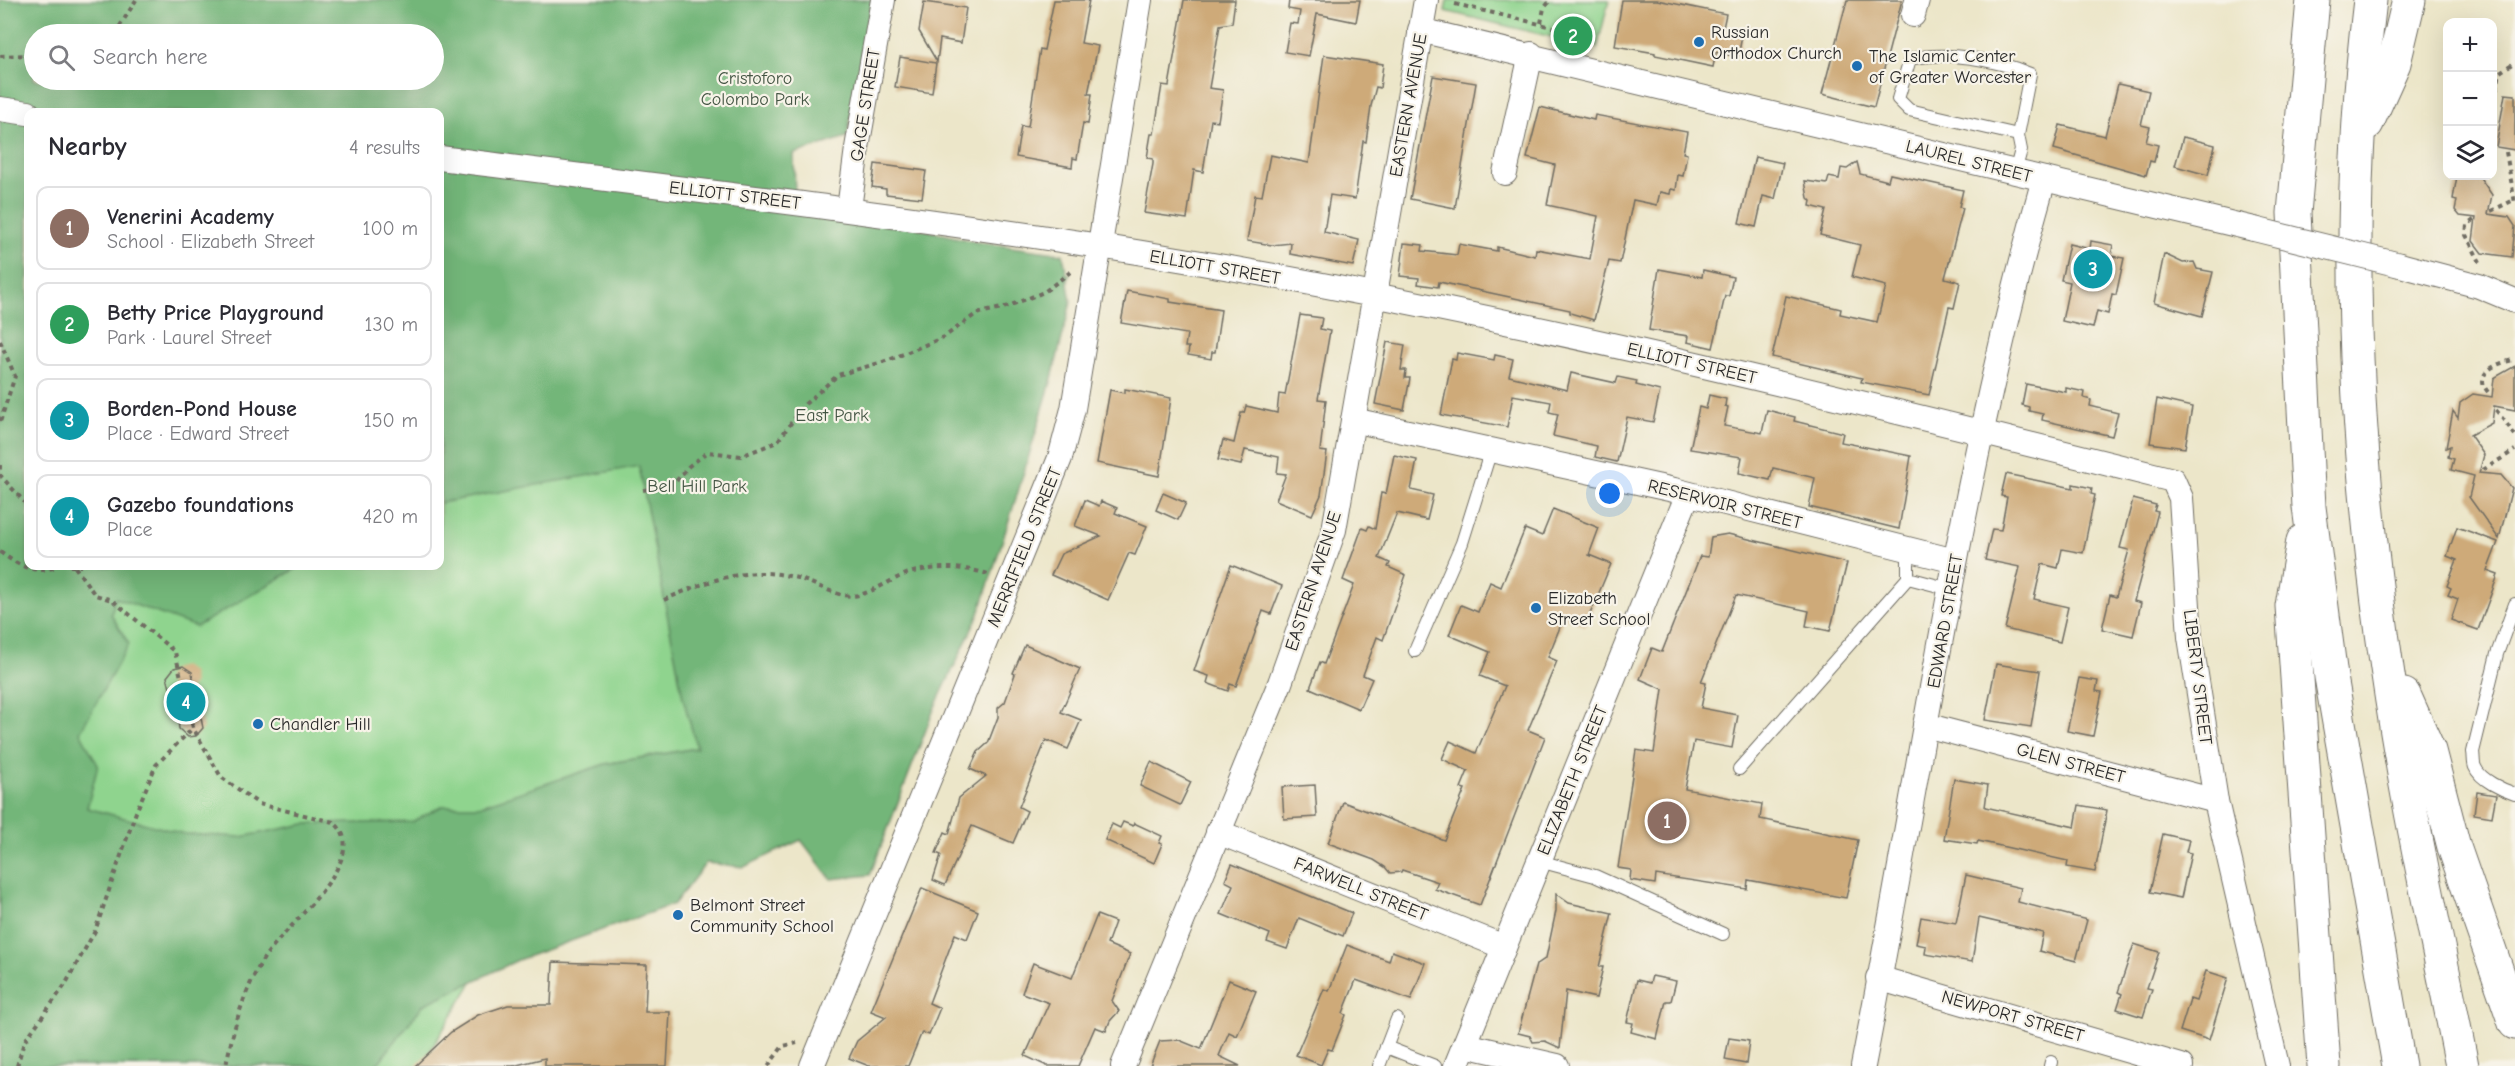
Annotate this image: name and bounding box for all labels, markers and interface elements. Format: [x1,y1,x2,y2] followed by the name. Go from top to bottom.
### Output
[1554,14,1592,58] pin: 2
[2443,18,2497,180] map controls
[2443,18,2497,72] button: +
[1711,22,1842,64] place label: Russian Orthodox Church
[24,24,444,90] search box
[1386,32,1431,179] street label: EASTERN AVENUE
[1692,35,1706,49] marker: Russian Orthodox Church
[45,41,78,74] icon: search
[93,44,208,70] text: Search here
[846,46,885,163] street label: GAGE STREET
[1869,46,2032,88] place label: The Islamic Center of Greater Worcester
[1850,59,1864,73] marker: The Islamic Center of Greater Worcester
[701,68,810,110] park label: Cristoforo Colombo Park
[2443,72,2497,126] button: −
[2443,126,2497,180] button: layers
[48,132,127,162] text: Nearby
[349,136,420,159] text: 4 results
[1903,136,2035,188] street label: LAUREL STREET
[668,177,803,214] street label: ELLIOTT STREET
[107,204,274,230] text: Venerini Academy
[66,217,73,240] text: 1
[363,217,418,240] text: 100 m
[107,230,314,253] text: School · Elizabeth Street
[1148,246,1283,289] street label: ELLIOTT STREET
[2074,246,2112,292] pin: 3
[107,300,324,326] text: Betty Price Playground
[65,313,74,336] text: 2
[365,313,418,336] text: 130 m
[107,326,271,349] text: Park · Laurel Street
[1625,338,1759,389] street label: ELLIOTT STREET
[107,396,297,422] text: Borden-Pond House
[795,405,869,426] park label: East Park
[65,409,74,432] text: 3
[364,409,418,432] text: 150 m
[107,422,289,445] text: Place · Edward Street
[983,464,1066,630] street label: MERRIFIELD STREET
[1646,475,1805,534] street label: RESERVOIR STREET
[647,476,747,497] park label: Bell Hill Park
[1595,479,1624,508] your location
[107,492,294,518] text: Gazebo foundations
[65,505,74,528] text: 4
[362,505,418,528] text: 420 m
[1281,509,1346,654] street label: EASTERN AVENUE
[107,518,153,541] text: Place
[1923,552,1968,690] street label: EDWARD STREET
[1548,588,1650,630] place label: Elizabeth Street School
[1529,601,1543,615] marker: Elizabeth Street School
[2179,608,2216,746] street label: LIBERTY STREET
[166,680,206,724] pin: 4
[1533,702,1612,858] street label: ELIZABETH STREET
[270,714,371,735] place label: Chandler Hill
[251,717,265,731] marker: Chandler Hill
[2014,739,2128,788] street label: GLEN STREET
[1648,798,1686,844] pin: 1
[1291,853,1432,926] street label: FARWELL STREET
[690,895,834,937] place label: Belmont Street Community School
[671,908,685,922] marker: Belmont Street Community School
[1939,986,2087,1047] street label: NEWPORT STREET

